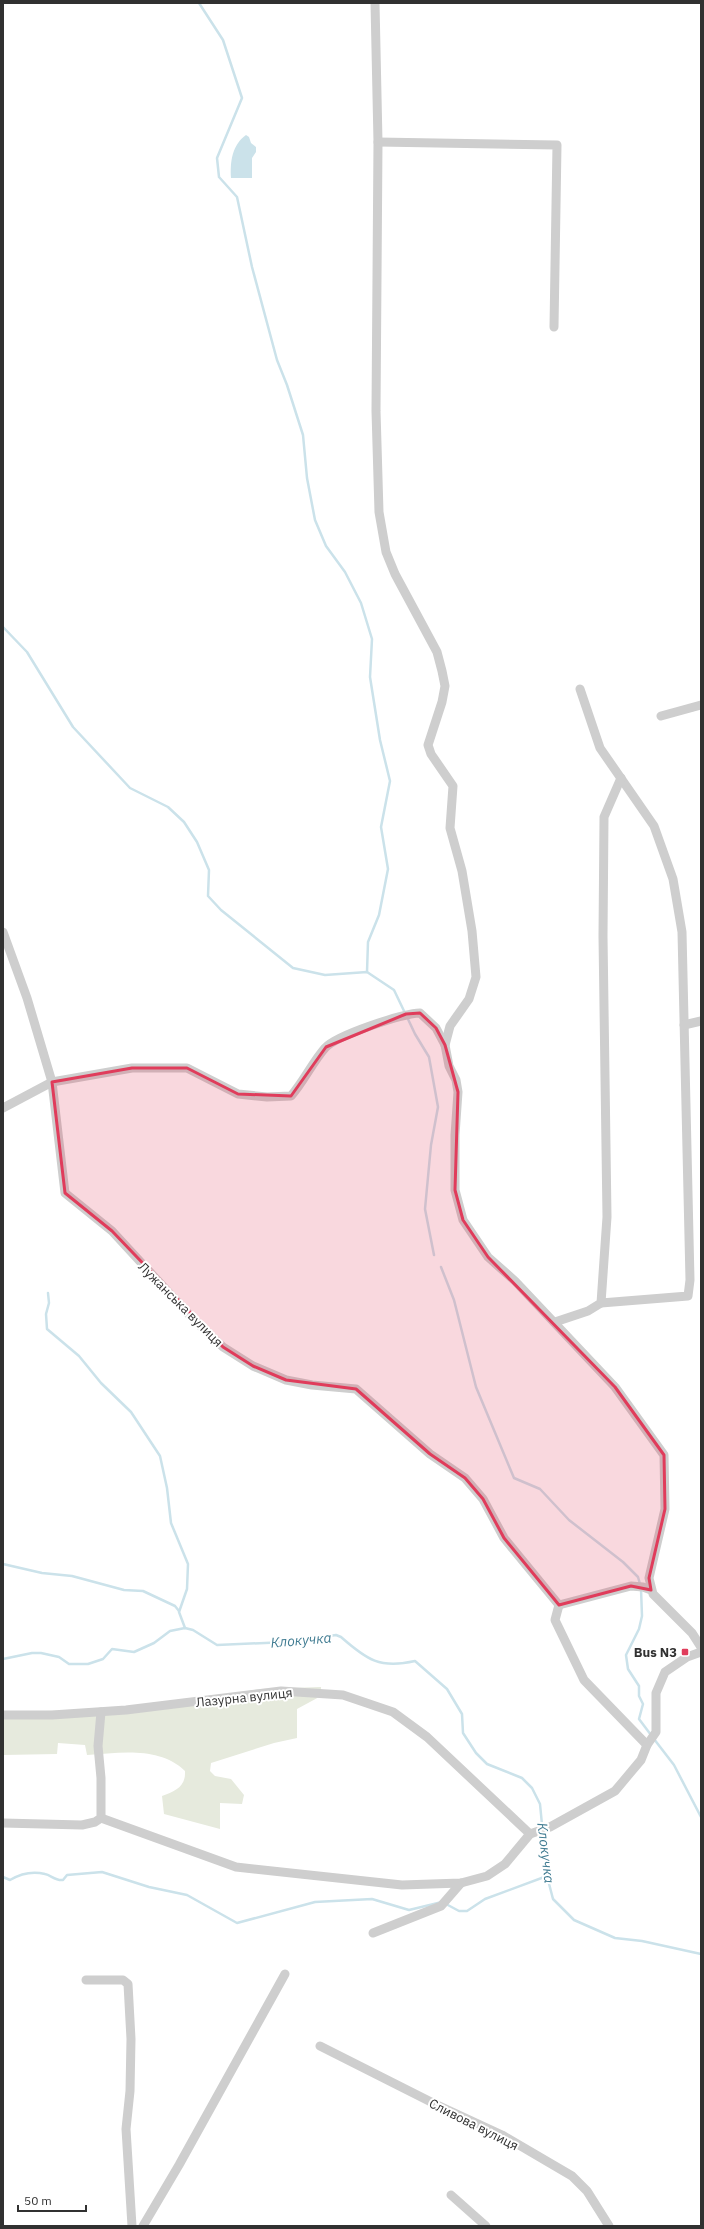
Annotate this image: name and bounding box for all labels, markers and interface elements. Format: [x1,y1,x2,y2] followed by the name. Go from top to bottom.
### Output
[135,1258,227,1350] street label: Лужанська вулиця
[270,1628,332,1652] water label: Клокучка
[634,1644,677,1661] place label: Bus N3
[680,1647,690,1657] marker: Bus N3
[195,1684,293,1711] street label: Лазурна вулиця
[533,1822,559,1884] water label: Клокучка
[426,2095,521,2154] street label: Сливова вулиця
[18,2187,86,2213] scale bar
[24,2193,52,2208] text: 50 m

